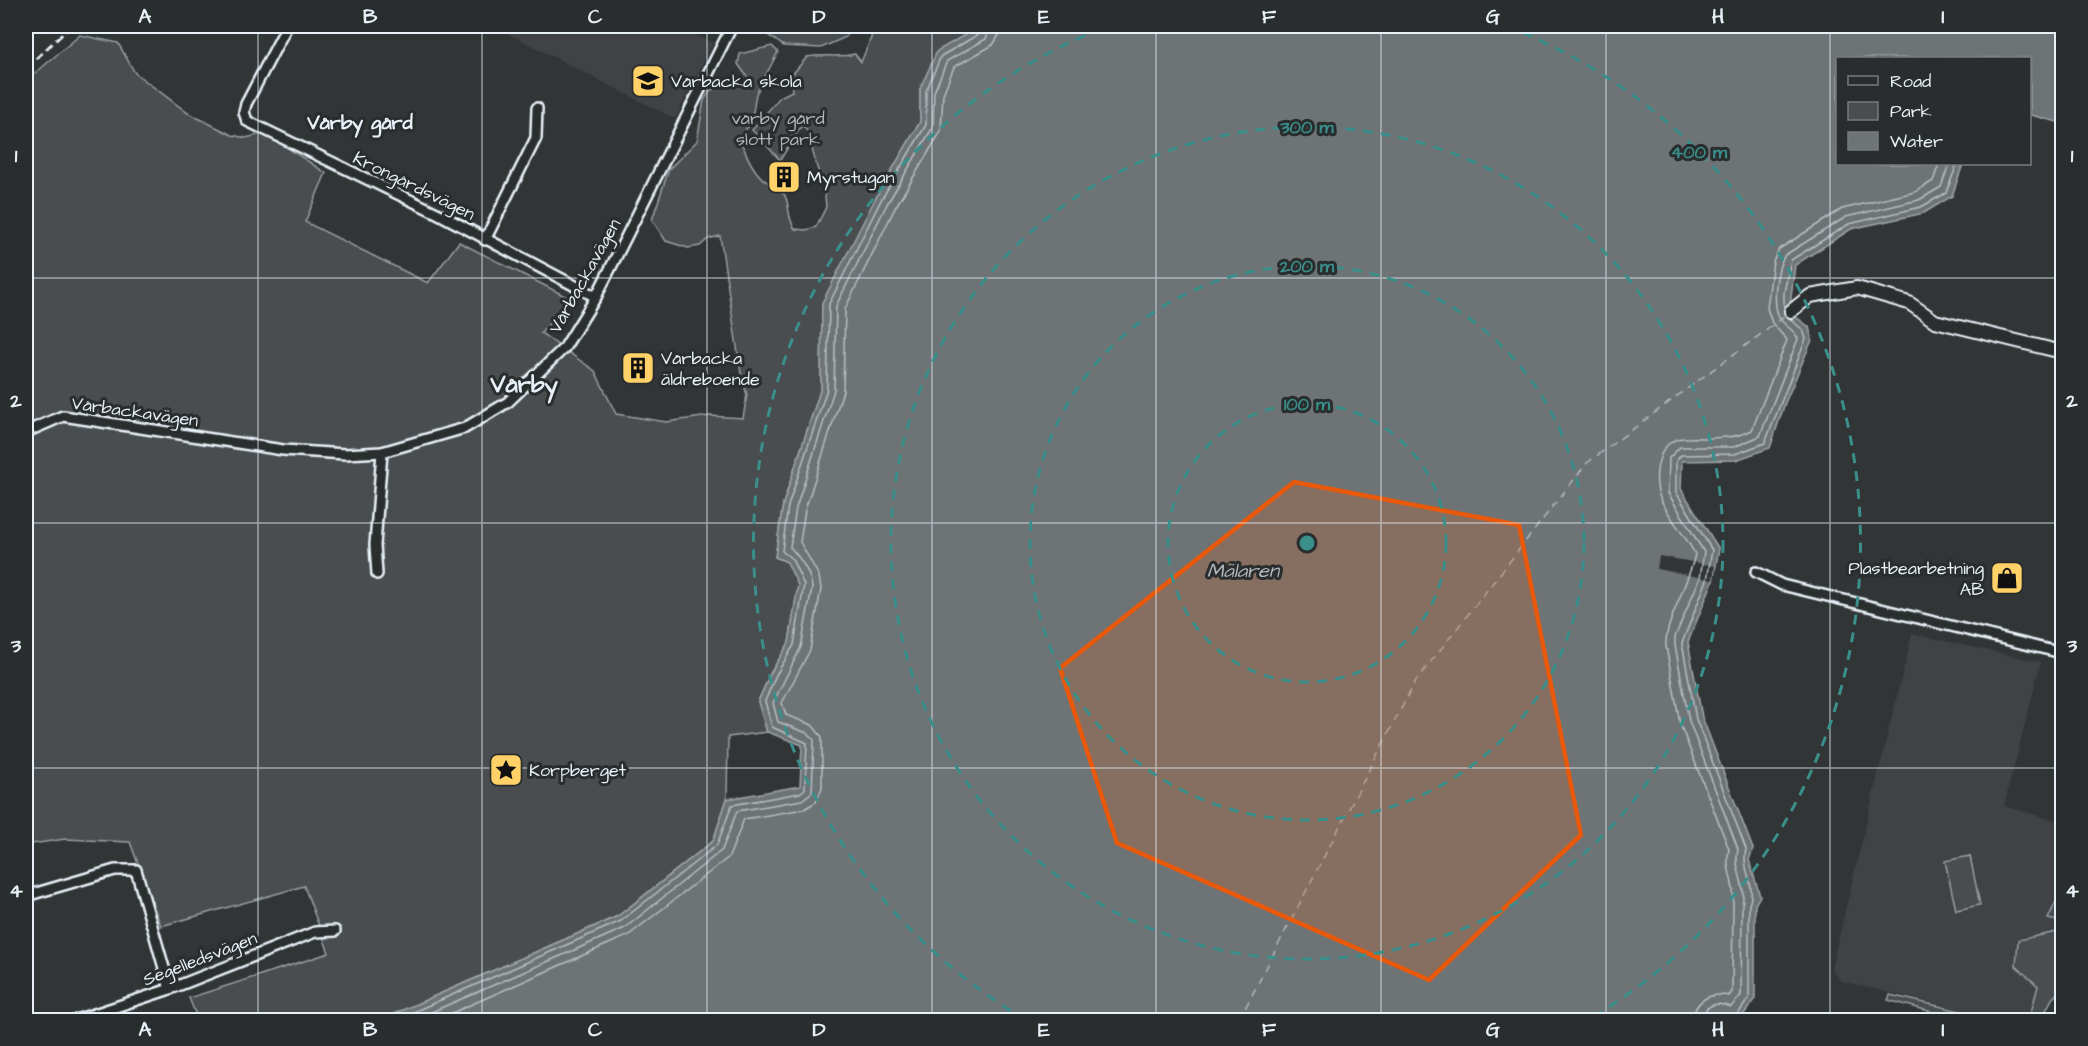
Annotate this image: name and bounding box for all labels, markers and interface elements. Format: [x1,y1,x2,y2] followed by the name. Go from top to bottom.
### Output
[139,3,152,31] text: A
[363,3,378,31] text: B
[588,3,603,31] text: C
[813,3,826,31] text: D
[1038,3,1050,31] text: E
[1262,3,1277,31] text: F
[1486,3,1500,31] text: G
[1712,3,1724,31] text: H
[1941,3,1945,31] text: I
[1836,57,2031,165] legend
[630,63,666,99] school or university icon: Vårbacka skola
[671,69,802,94] place label: Vårbacka skola
[1890,69,1931,94] text: Road
[1890,99,1932,124] text: Park
[731,106,825,152] park label: vårby gård slott park
[306,109,414,138] district label: Vårby gård
[1279,115,1335,140] text: 300 m
[1890,129,1943,154] text: Water
[1671,140,1728,165] text: 400 m
[15,142,18,170] text: 1
[2071,142,2074,170] text: 1
[348,146,479,227] street label: Krongårdsvägen
[766,159,802,195] building icon: Myrstugan
[807,165,895,191] place label: Myrstugan
[543,214,628,338] street label: Vårbackavägen
[1279,254,1335,279] text: 200 m
[661,346,760,392] place label: Vårbacka äldreboende
[620,350,656,386] building icon: Vårbacka äldreboende
[489,368,558,404] district label: Vårby
[9,387,22,415] text: 2
[2065,387,2078,415] text: 2
[70,391,200,434] street label: Vårbackavägen
[1284,392,1331,417] text: 100 m
[1297,533,1317,553] centre of rings
[1848,556,1984,602] place label: Plastbearbetning AB
[1207,557,1281,585] water label: Mälaren
[1989,560,2025,596] shop icon: Plastbearbetning AB
[10,632,22,660] text: 3
[2066,632,2078,660] text: 3
[488,752,524,788] place icon: Korpberget
[529,758,627,784] place label: Korpberget
[9,877,23,905] text: 4
[2065,877,2079,905] text: 4
[139,926,261,993] street label: Segelledsvägen
[139,1016,152,1044] text: A
[363,1016,378,1044] text: B
[588,1016,603,1044] text: C
[813,1016,826,1044] text: D
[1038,1016,1050,1044] text: E
[1262,1016,1277,1044] text: F
[1486,1016,1500,1044] text: G
[1712,1016,1724,1044] text: H
[1941,1016,1945,1044] text: I

